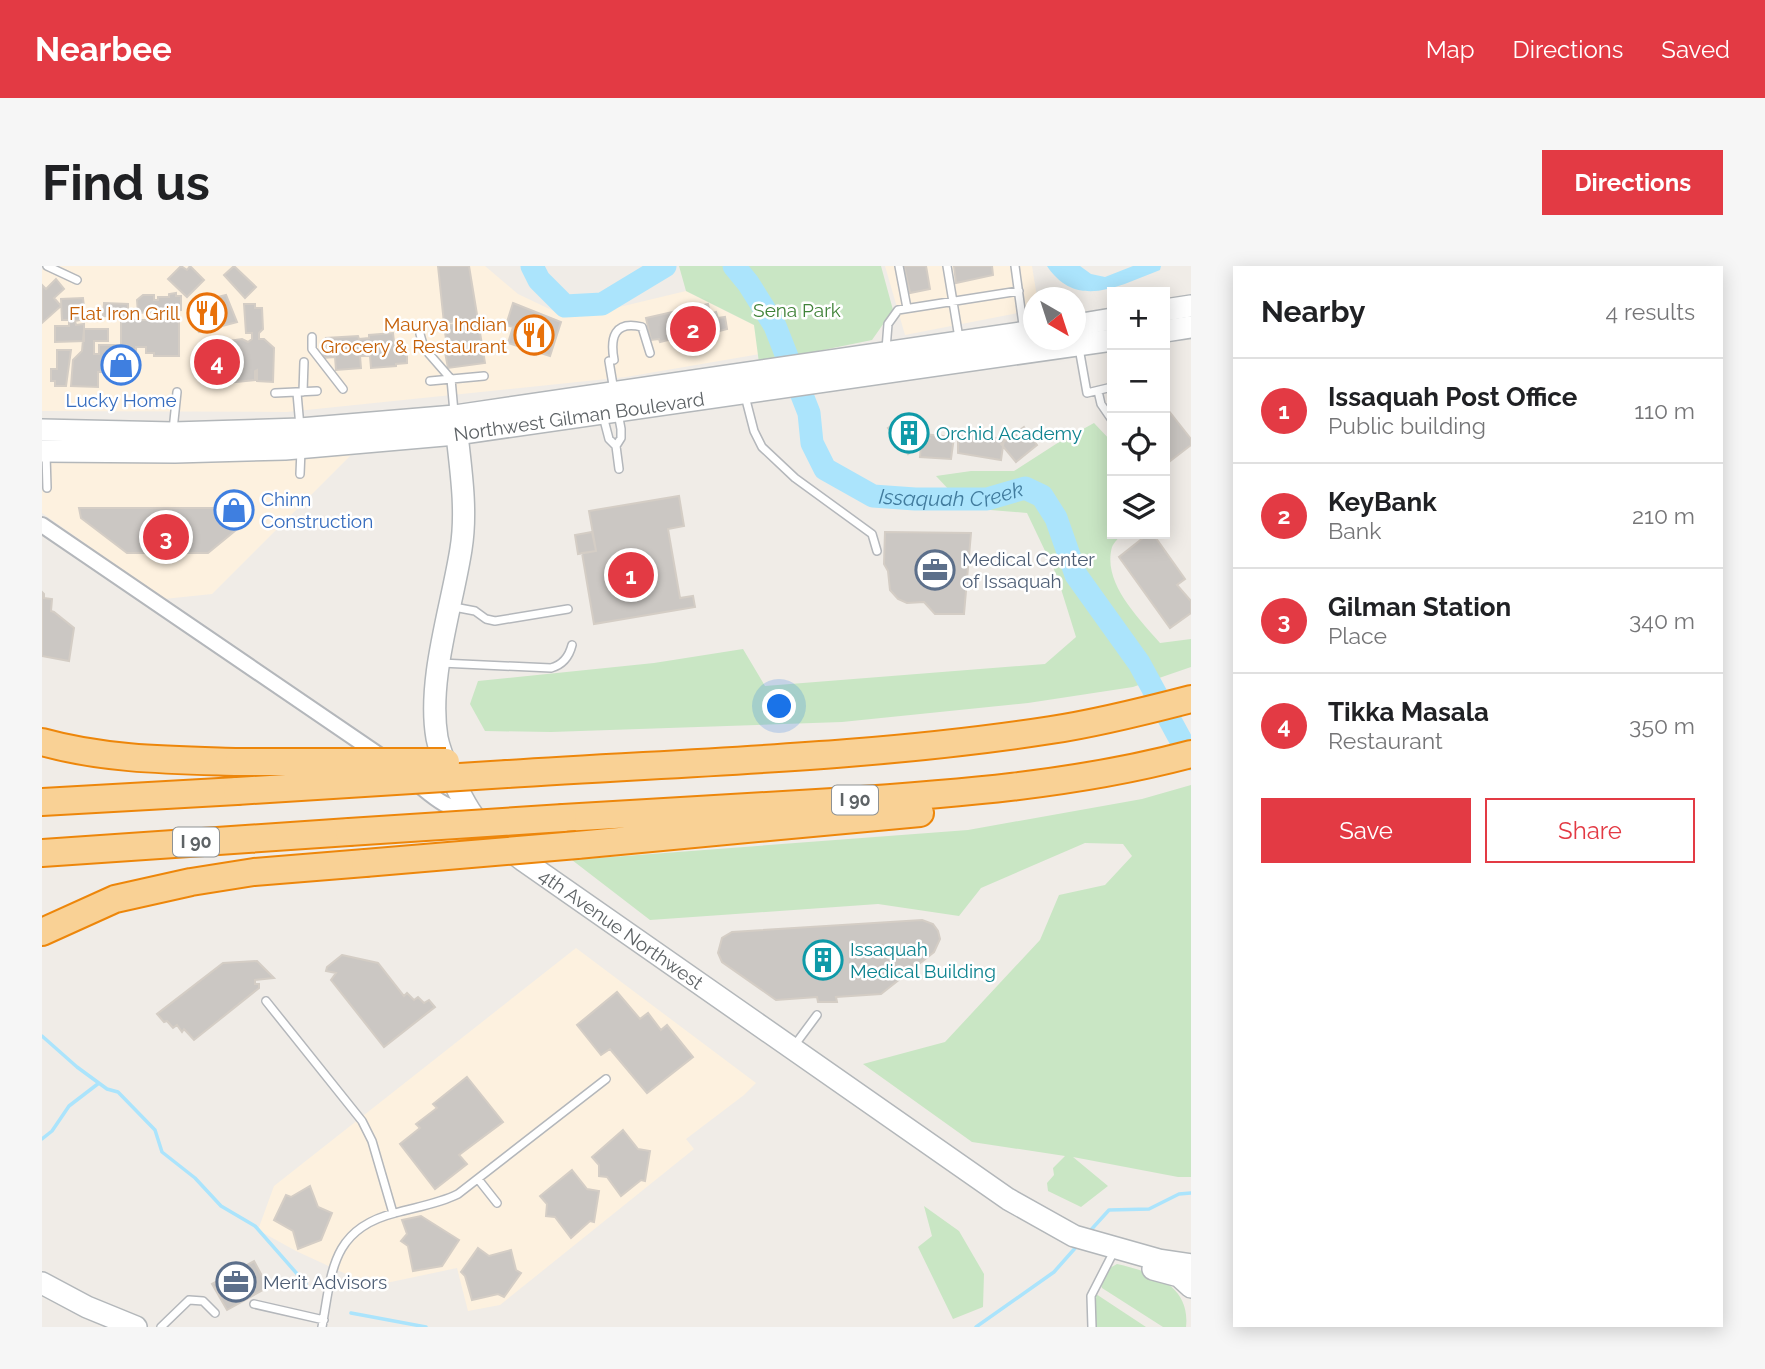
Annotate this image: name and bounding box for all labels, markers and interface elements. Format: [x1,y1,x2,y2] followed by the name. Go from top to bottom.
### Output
[35,30,172,69] text: Nearbee
[1426,35,1475,64] text: Map
[1513,35,1623,64] text: Directions
[1661,35,1730,64] text: Saved
[1542,150,1723,215] button: Directions
[42,154,210,211] text: Find us
[1023,287,1086,350] north arrow
[1107,287,1170,539] map controls
[1107,287,1170,350] button: +
[186,292,228,334] restaurant icon: Flat Iron Grill
[1261,294,1365,329] text: Nearby
[1606,298,1695,325] text: 4 results
[753,299,841,321] park label: Sena Park
[69,302,181,324] place label: Flat Iron Grill
[670,303,716,355] pin: 2
[321,313,508,357] place label: Maurya Indian Grocery & Restaurant
[513,314,555,356] restaurant icon: Maurya Indian Grocery & Restaurant
[194,336,240,388] pin: 4
[100,344,142,386] shop icon: Lucky Home
[1107,350,1170,413] button: −
[1328,382,1577,412] text: Issaquah Post Office
[452,388,706,445] street label: Northwest Gilman Boulevard
[65,389,177,411] place label: Lucky Home
[1278,397,1290,424] text: 1
[1634,397,1695,424] text: 110 m
[888,412,930,454] building icon: Orchid Academy
[1328,412,1486,439] text: Public building
[1107,413,1170,476] button: locate
[936,422,1082,444] place label: Orchid Academy
[878,476,1026,511] water label: Issaquah Creek
[1107,476,1170,539] button: layers
[1328,487,1437,517] text: KeyBank
[261,488,373,532] place label: Chinn Construction
[213,489,255,531] shop icon: Chinn Construction
[1278,502,1290,529] text: 2
[1632,502,1695,529] text: 210 m
[143,511,189,563] pin: 3
[1328,517,1381,544] text: Bank
[962,548,1095,592] place label: Medical Center of Issaquah
[608,549,654,601] pin: 1
[914,549,956,591] office icon: Medical Center of Issaquah
[1328,592,1511,622] text: Gilman Station
[1278,607,1290,634] text: 3
[1629,607,1695,634] text: 340 m
[1328,622,1387,649] text: Place
[762,689,796,723] your location
[1328,697,1489,727] text: Tikka Masala
[1277,712,1291,739] text: 4
[1629,712,1695,739] text: 350 m
[1328,727,1443,754] text: Restaurant
[832,786,878,814] road number: I 90
[1261,798,1471,863] button: Save
[1485,798,1695,863] button: Share
[173,828,219,856] road number: I 90
[535,864,708,994] street label: 4th Avenue Northwest
[850,938,996,982] place label: Issaquah Medical Building
[802,939,844,981] building icon: Issaquah Medical Building
[215,1261,257,1303] office icon: Merit Advisors
[263,1271,387,1293] place label: Merit Advisors

